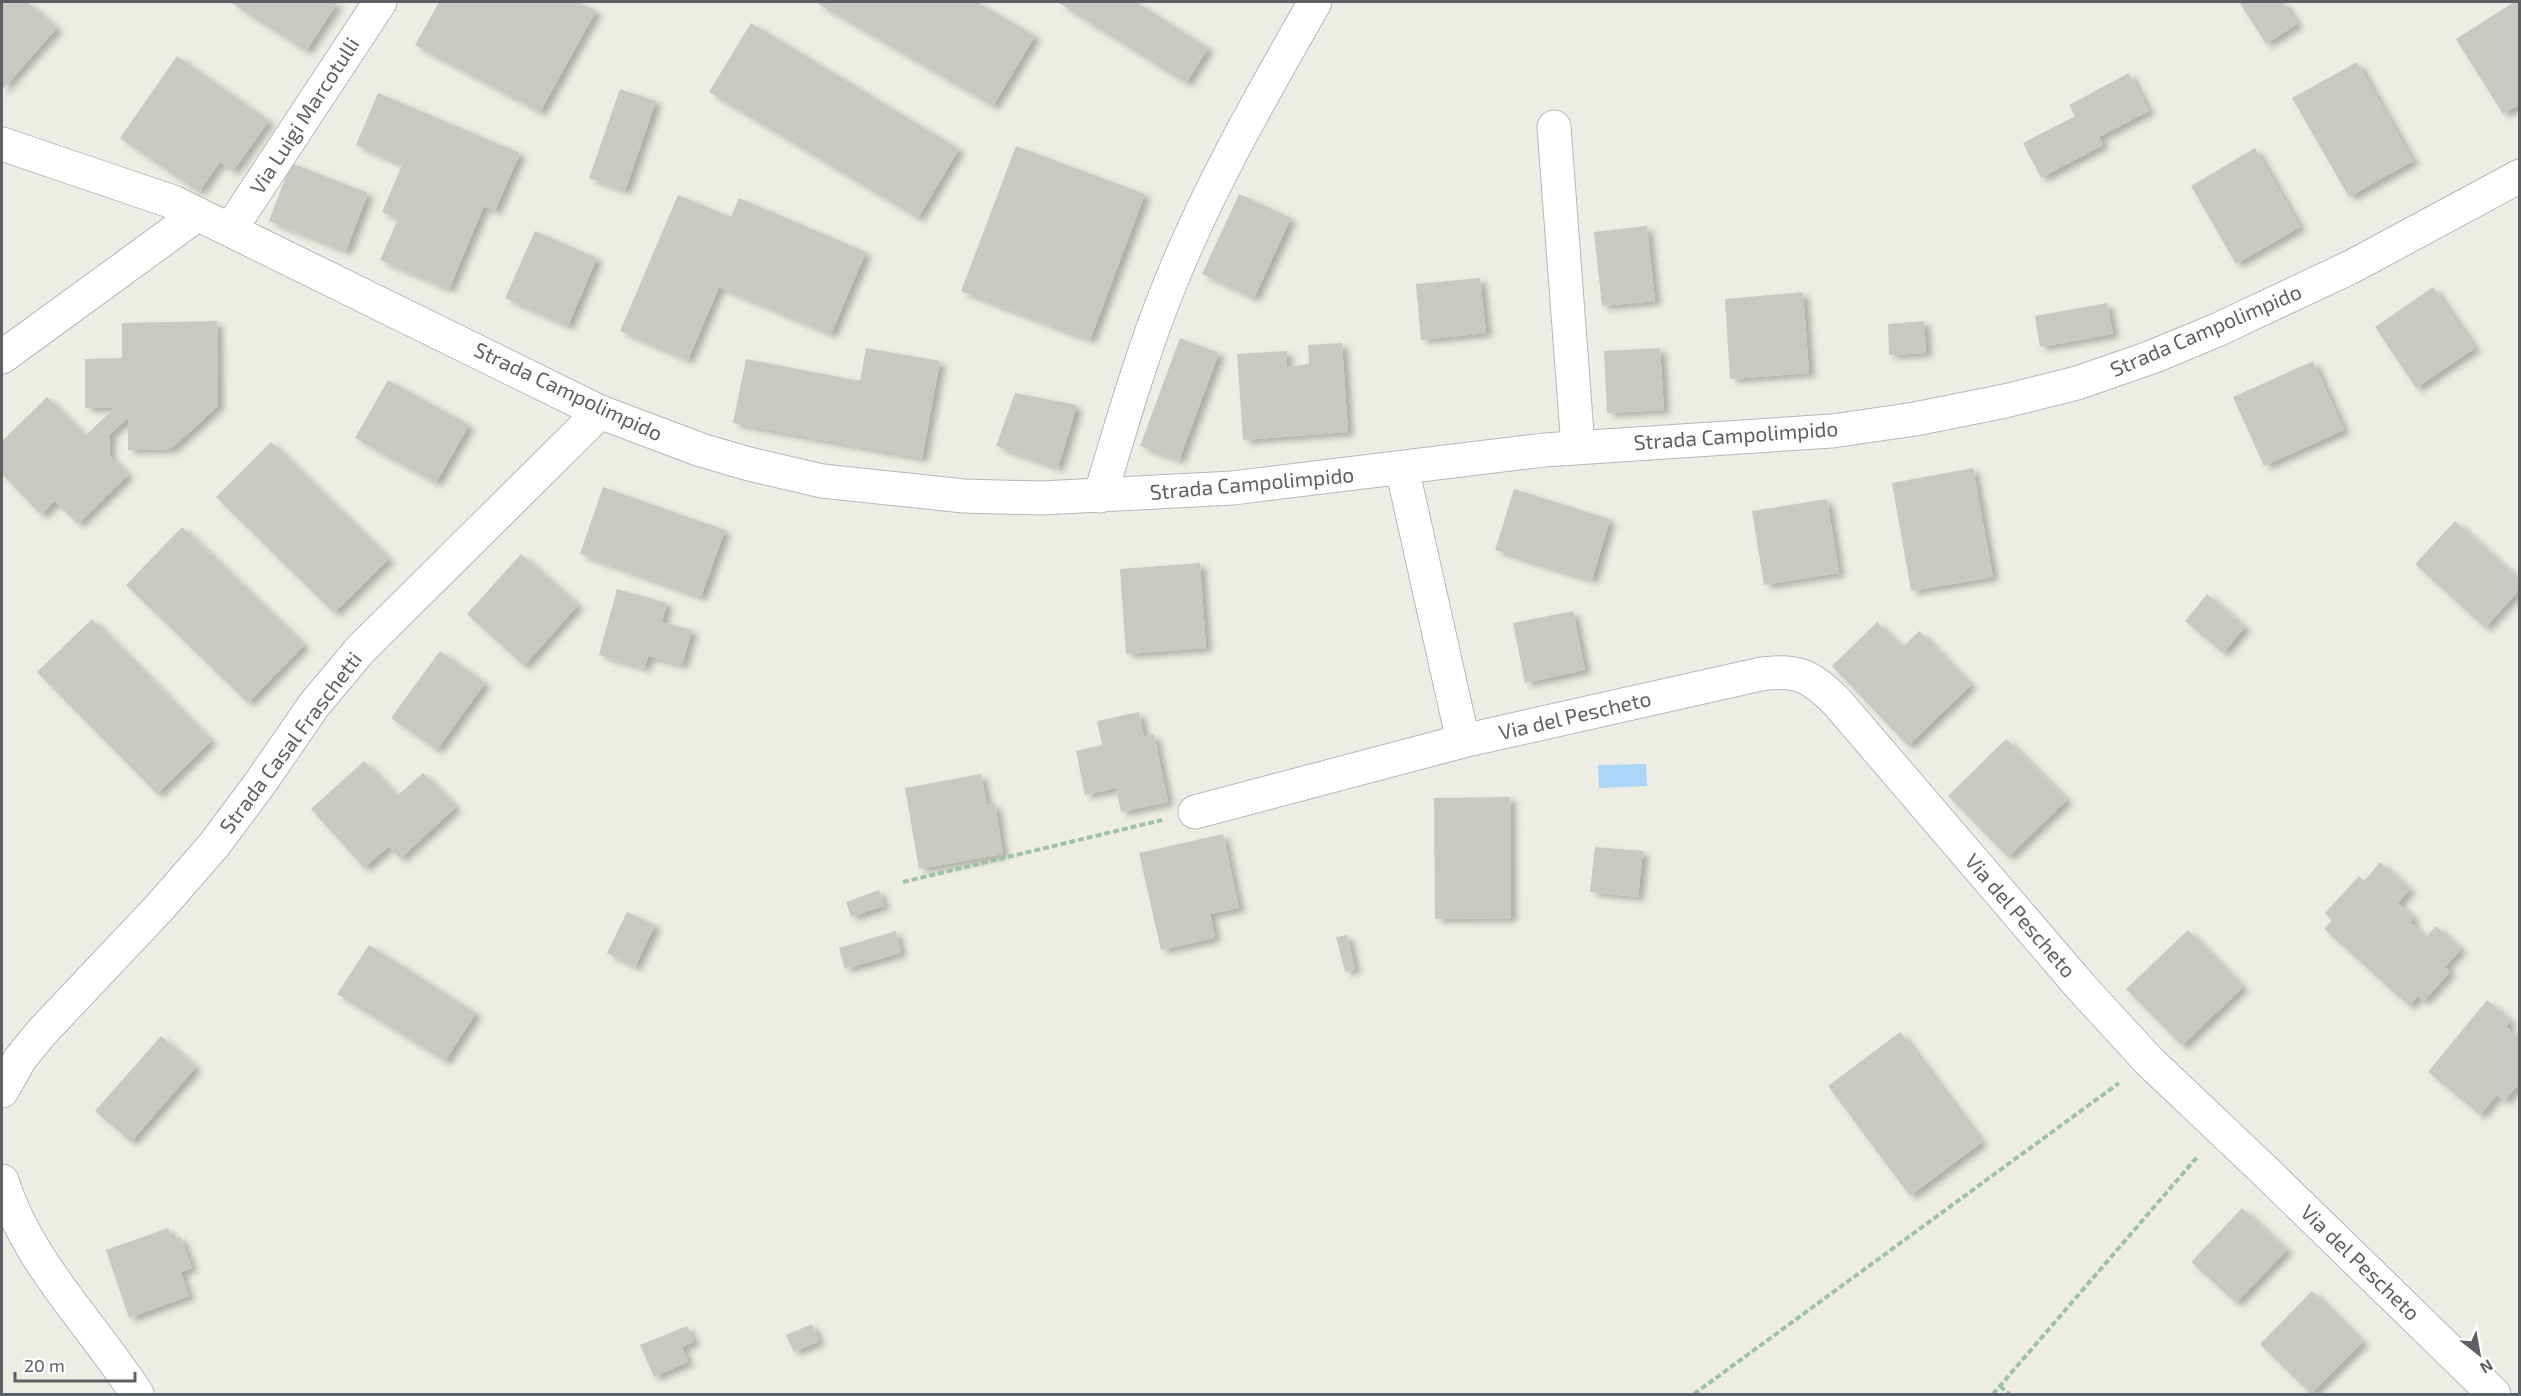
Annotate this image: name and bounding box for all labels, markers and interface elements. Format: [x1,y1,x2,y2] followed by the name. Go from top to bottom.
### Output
[244,32,364,198] street label: Via Luigi Marcotulli
[2106,278,2305,381] street label: Strada Campolimpido
[470,336,667,445] street label: Strada Campolimpido
[1633,415,1839,454] street label: Strada Campolimpido
[1149,461,1355,504] street label: Strada Campolimpido
[213,647,366,838] street label: Strada Casal Fraschetti
[1496,685,1653,744] street label: Via del Pescheto
[1961,848,2082,982] street label: Via del Pescheto
[2296,1199,2426,1325] street label: Via del Pescheto
[2449,1324,2509,1384] north arrow
[15,1345,135,1383] scale bar
[24,1354,65,1376] text: 20 m
[2477,1356,2497,1378] text: N

